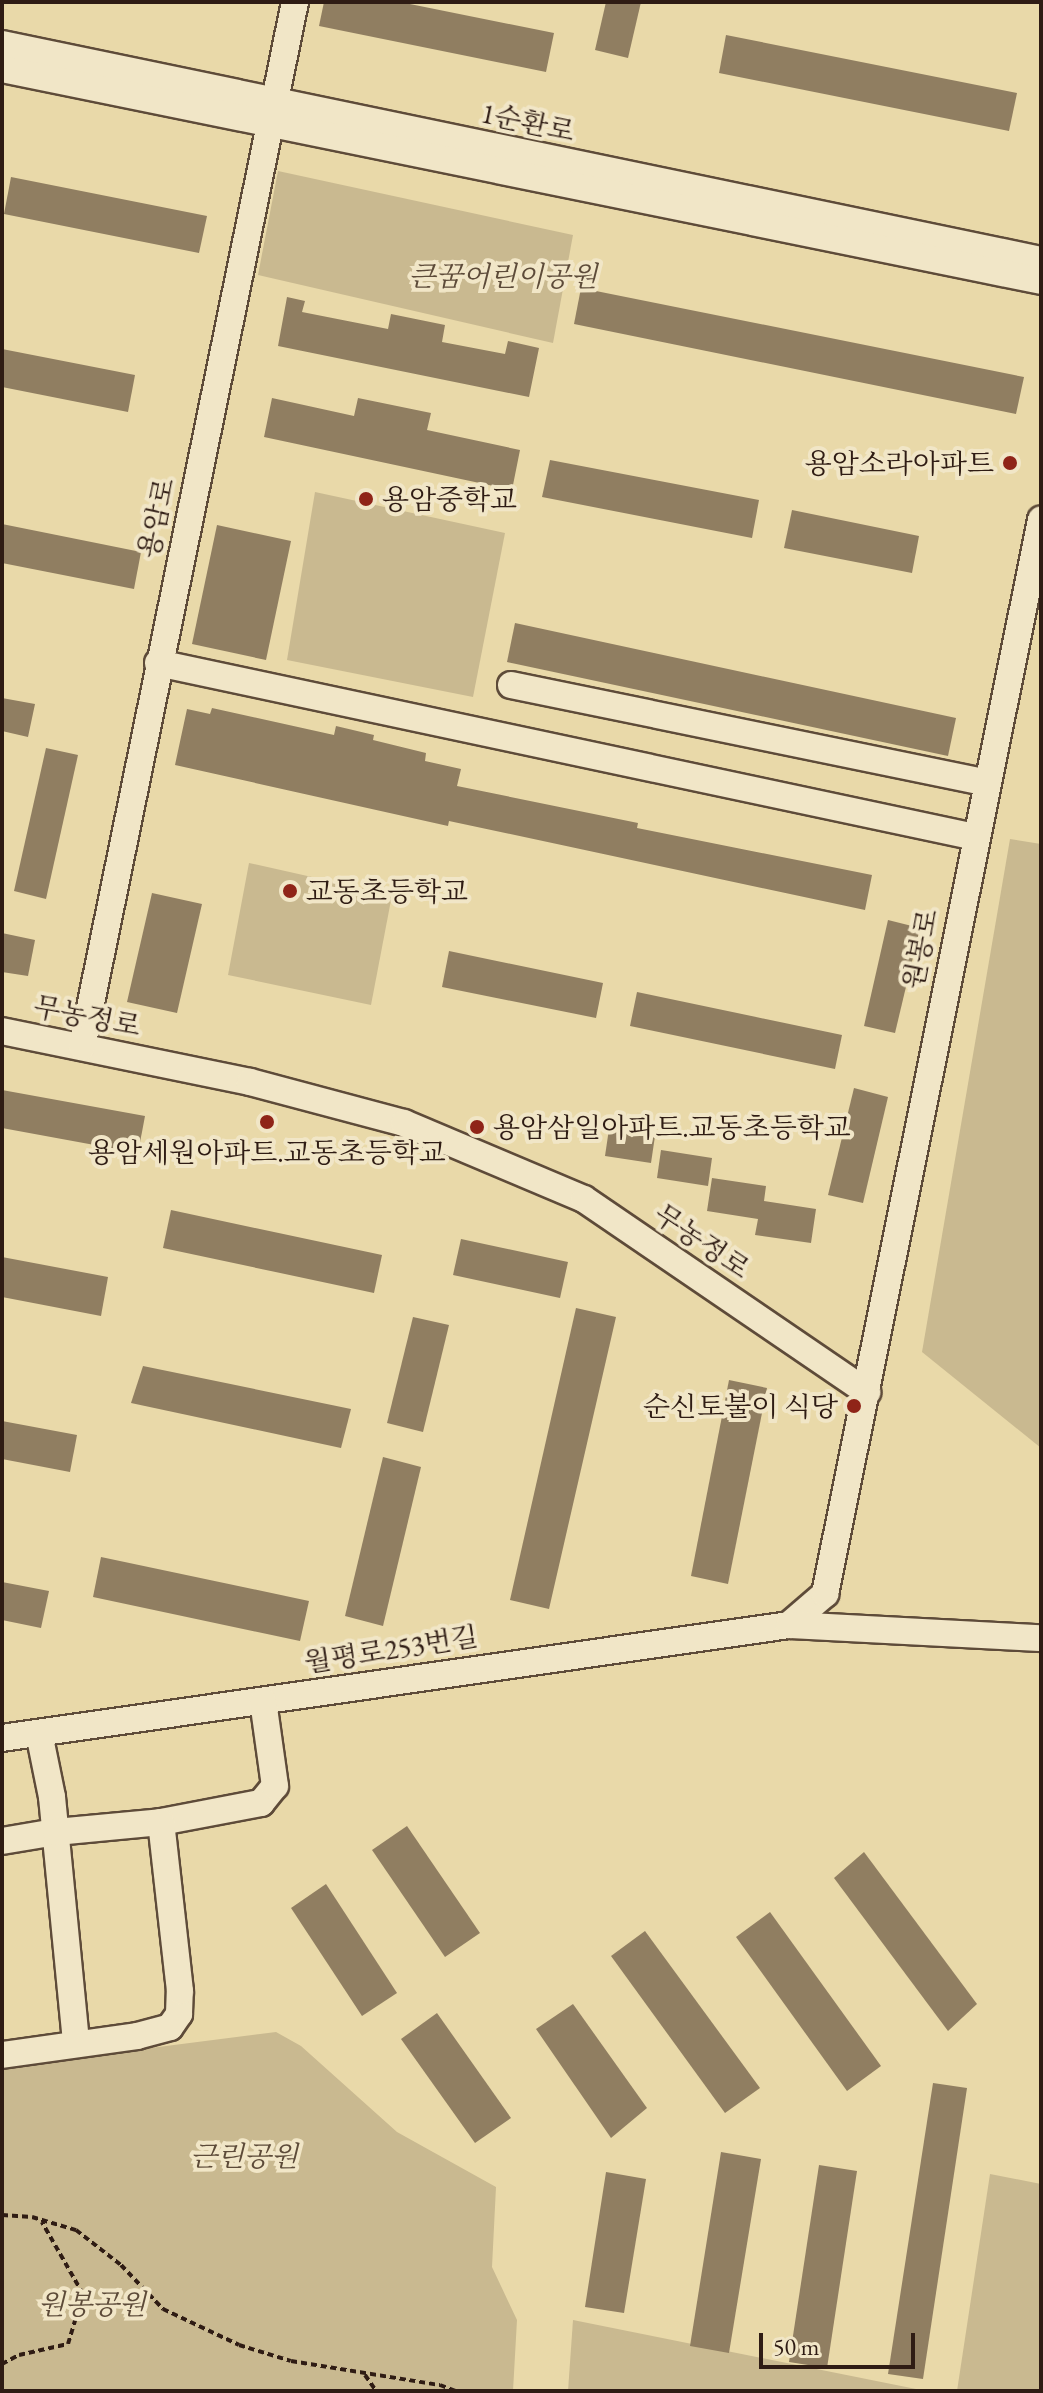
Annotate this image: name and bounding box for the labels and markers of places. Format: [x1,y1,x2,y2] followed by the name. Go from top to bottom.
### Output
[805,446,994,480] place label: 용암소라아파트
[1001,454,1019,472] marker: 용암소라아파트
[382,482,517,516] place label: 용암중학교
[357,490,375,508] marker: 용암중학교
[306,874,468,908] place label: 교동초등학교
[281,882,299,900] marker: 교동초등학교
[493,1110,851,1144] place label: 용암삼일아파트.교동초등학교
[258,1113,276,1131] marker: 용암세원아파트.교동초등학교
[468,1118,486,1136] marker: 용암삼일아파트.교동초등학교
[88,1135,446,1169] place label: 용암세원아파트.교동초등학교
[643,1389,838,1423] place label: 순신토불이 식당
[845,1397,863,1415] marker: 순신토불이 식당

